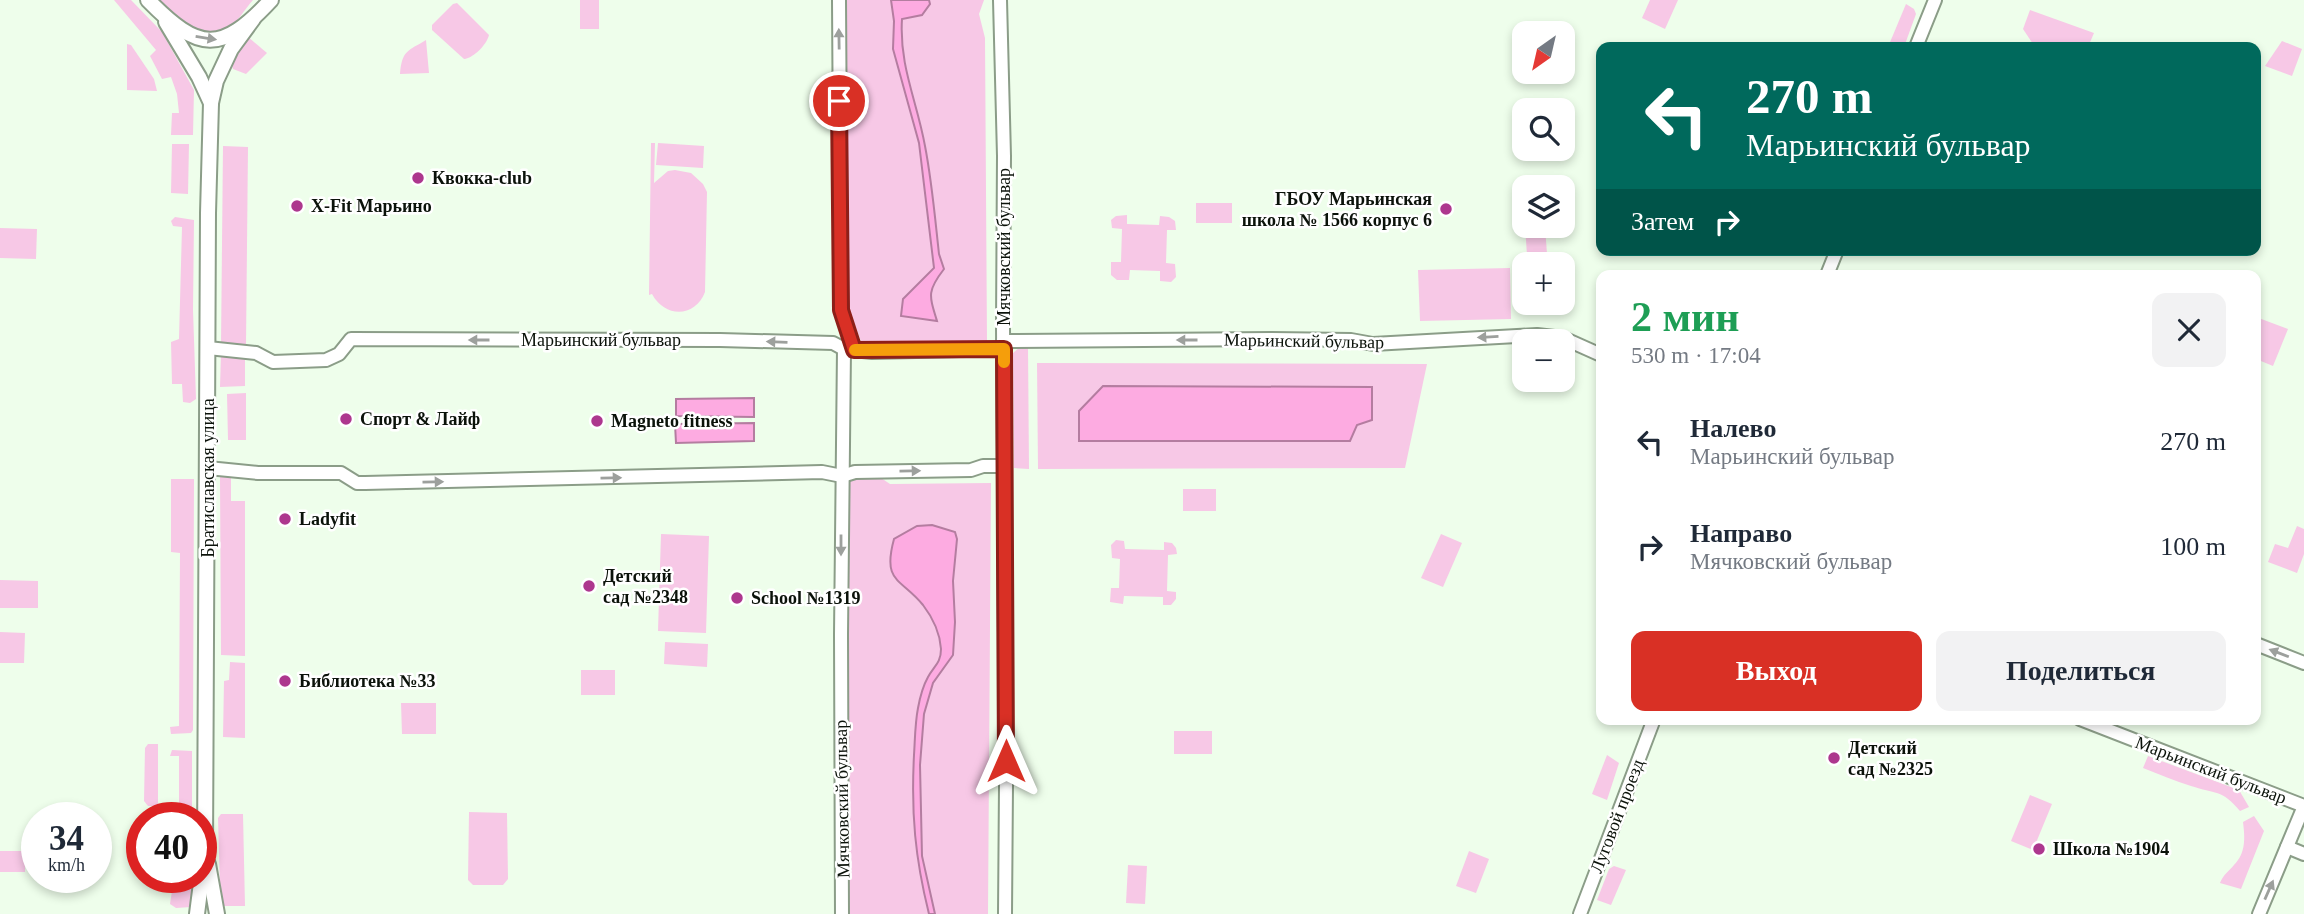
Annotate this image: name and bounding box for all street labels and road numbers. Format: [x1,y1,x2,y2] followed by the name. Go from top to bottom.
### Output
[994,168,1014,326] street label: Мячковский бульвар
[521,330,681,350] street label: Марьинский бульвар
[1224,330,1384,352] street label: Марьинский бульвар
[198,398,218,558] street label: Братиславская улица
[831,720,853,878] street label: Мячковский бульвар
[2133,732,2289,808] street label: Марьинский бульвар
[1586,756,1648,876] street label: Луговой проезд

